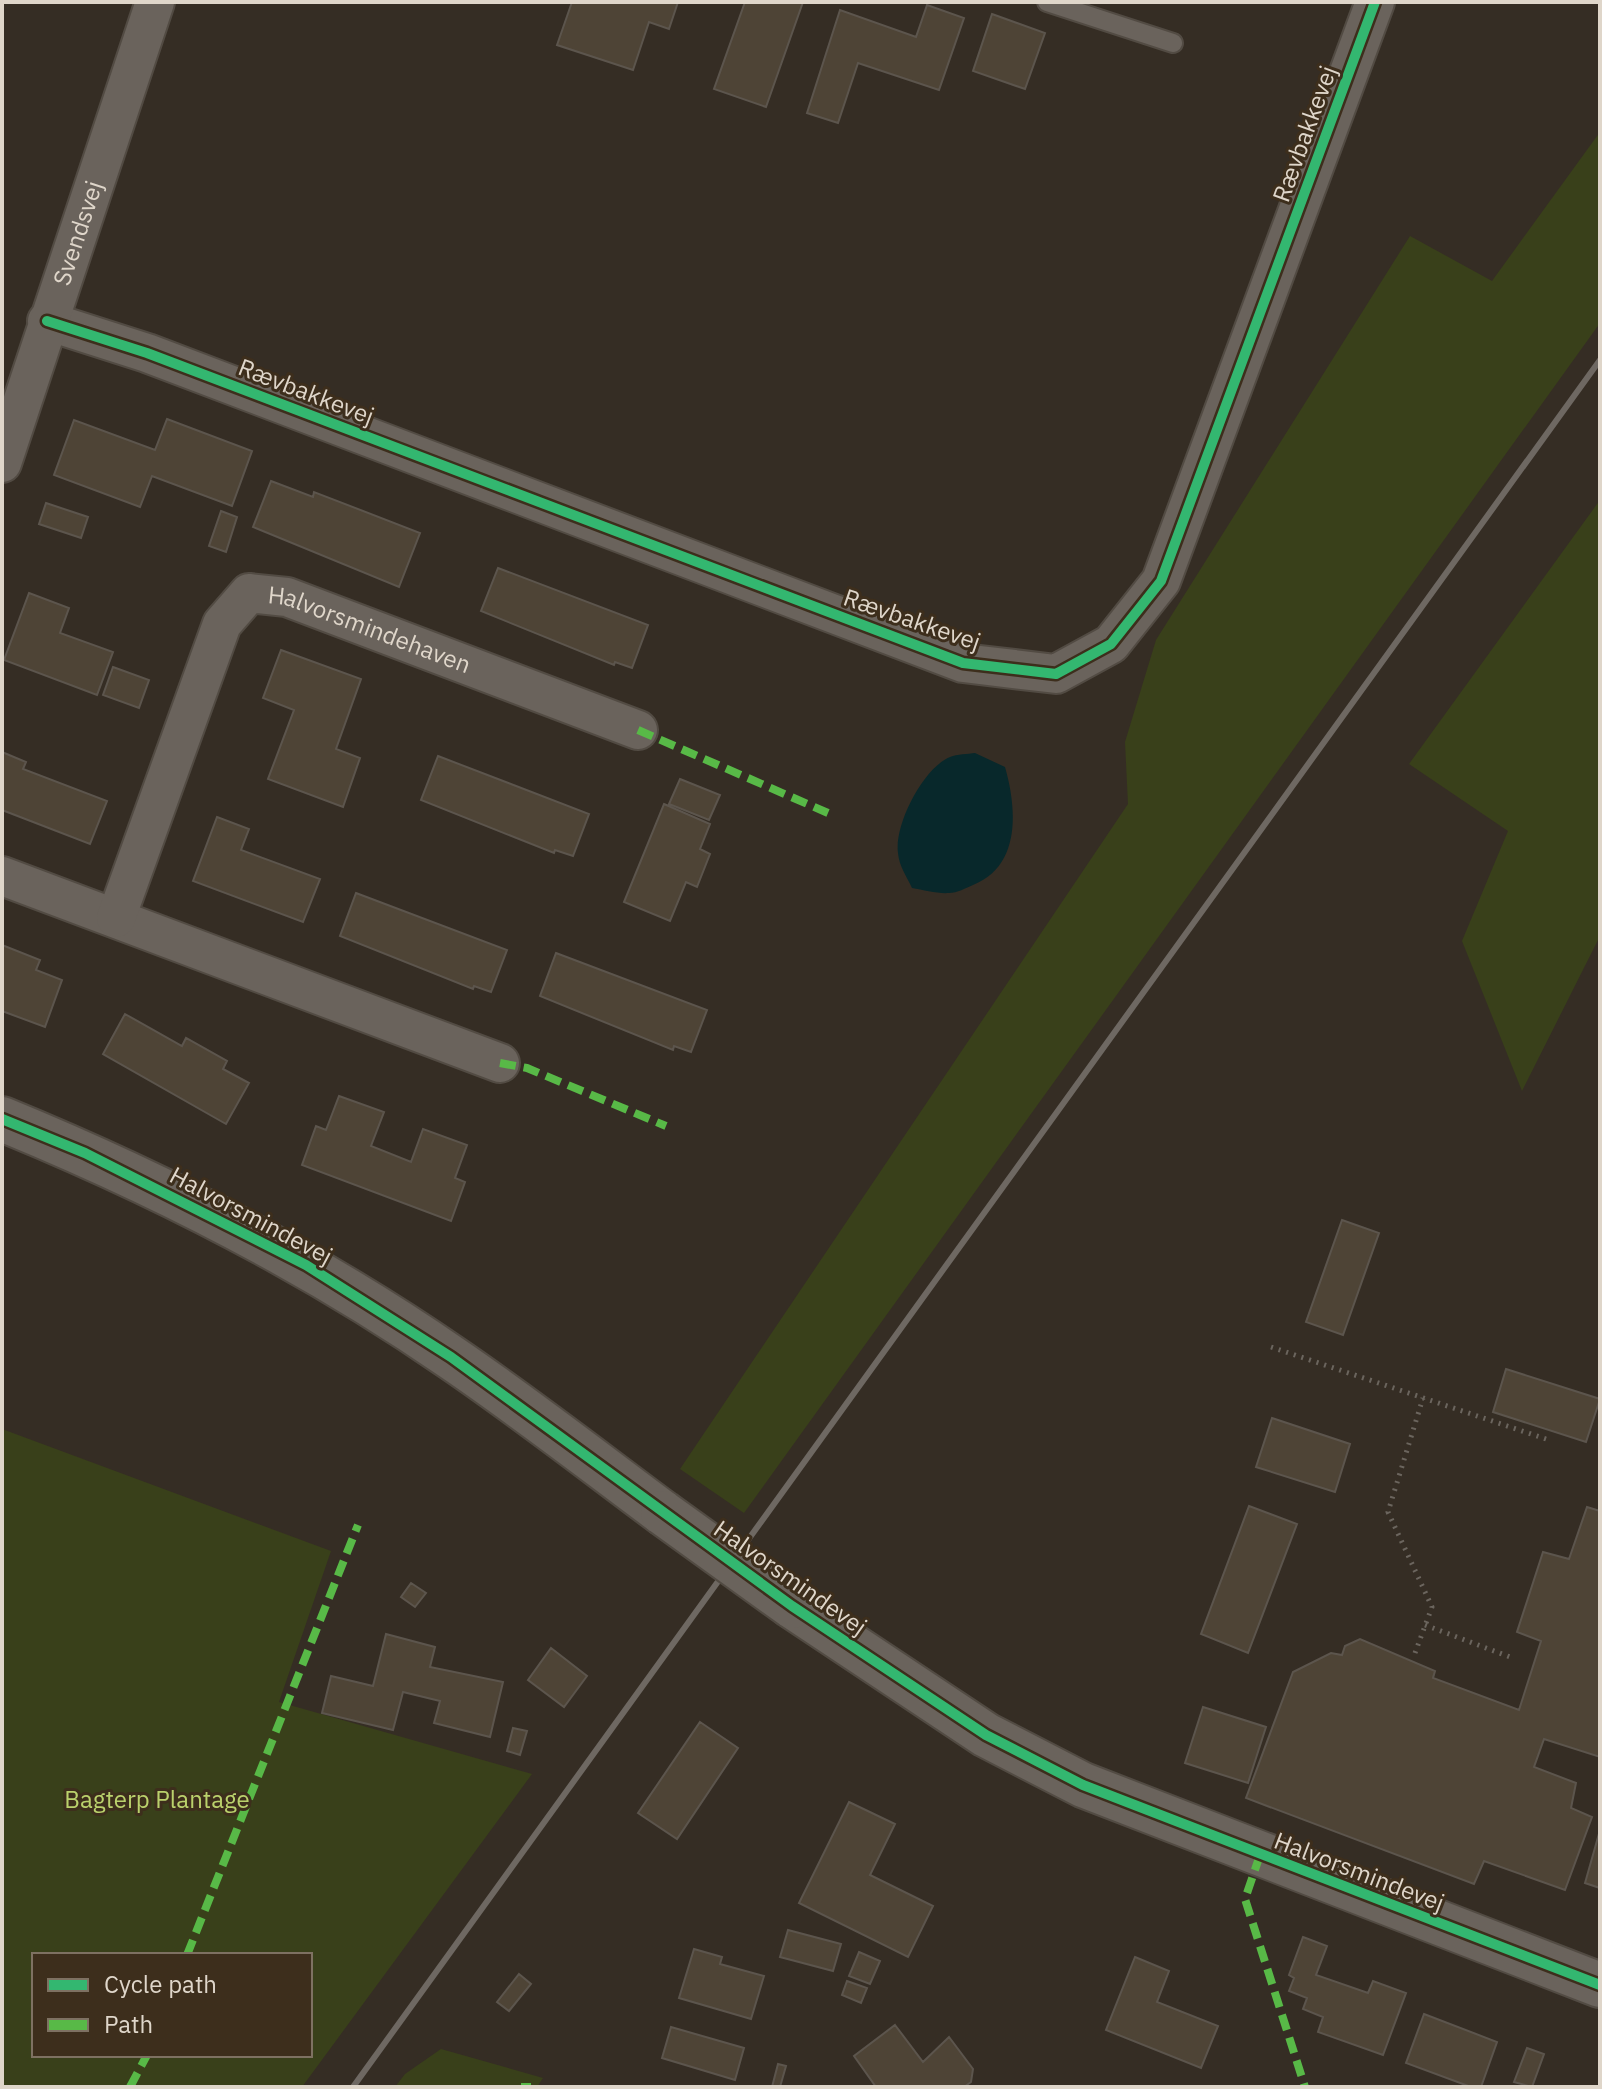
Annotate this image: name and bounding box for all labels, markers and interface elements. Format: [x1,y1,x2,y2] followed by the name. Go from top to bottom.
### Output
[1265,61,1344,206] street label: Rævbakkevej
[45,176,110,290] street label: Svendsvej
[234,351,379,432] street label: Rævbakkevej
[267,578,476,680] street label: Halvorsmindehaven
[840,581,985,657] street label: Rævbakkevej
[165,1159,338,1271] street label: Halvorsmindevej
[708,1512,873,1642] street label: Halvorsmindevej
[64,1783,250,1815] park label: Bagterp Plantage
[1270,1824,1449,1918] street label: Halvorsmindevej
[32,1953,312,2057] legend
[104,1968,217,2000] text: Cycle path
[104,2008,153,2040] text: Path

